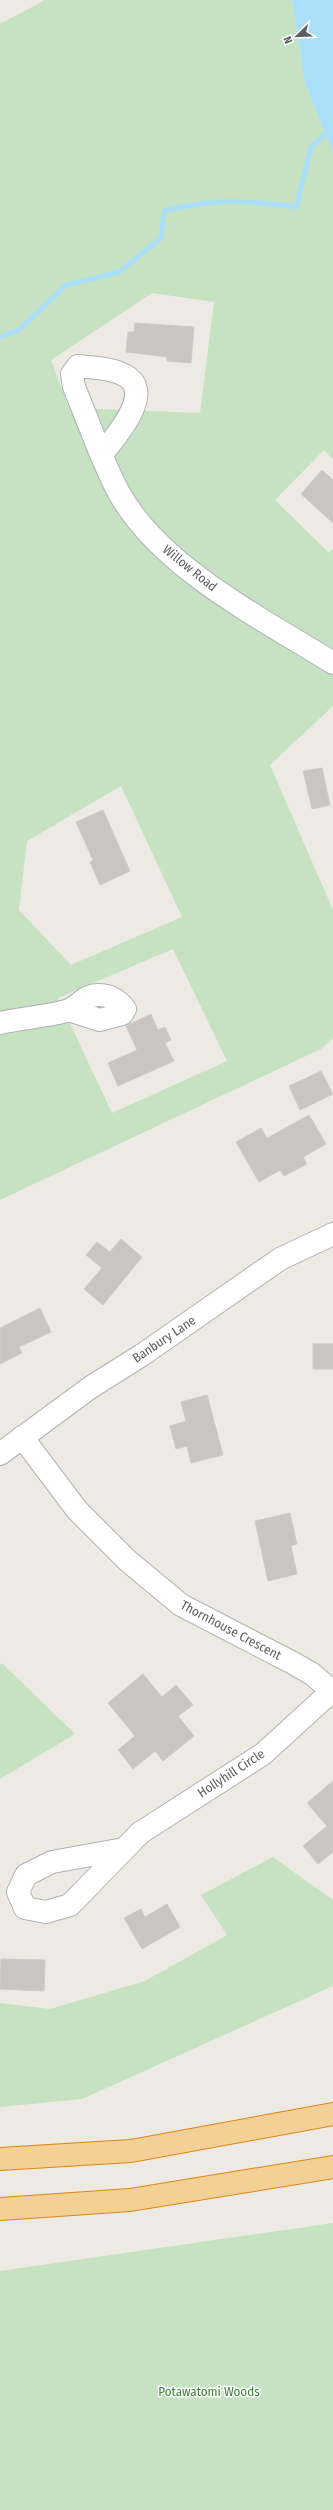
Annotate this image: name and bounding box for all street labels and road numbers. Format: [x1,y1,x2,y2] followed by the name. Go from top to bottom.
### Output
[160,542,220,594] street label: Willow Road
[130,1312,198,1366] street label: Banbury Lane
[178,1597,285,1663] street label: Thornhouse Crescent
[195,1746,267,1800] street label: Hollyhill Circle

